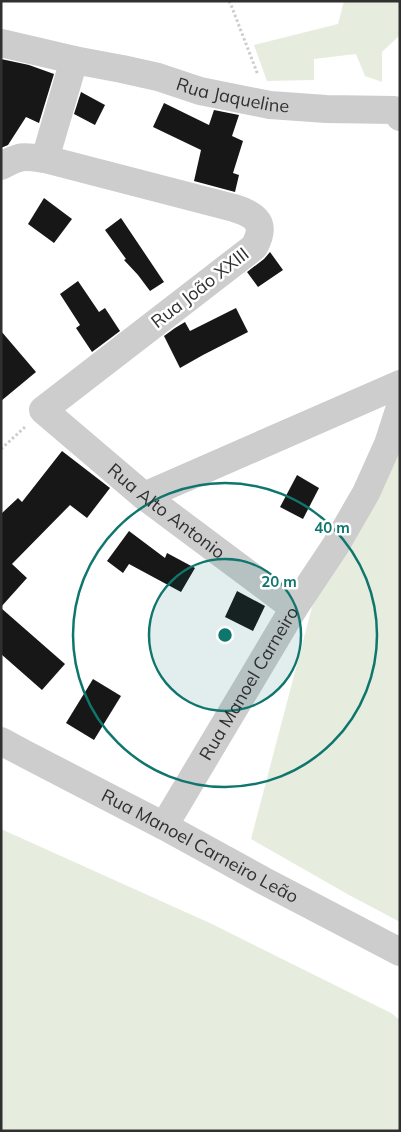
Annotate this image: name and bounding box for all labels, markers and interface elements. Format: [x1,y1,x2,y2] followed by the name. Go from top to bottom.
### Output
[173,72,290,117] street label: Rua Jaqueline
[146,242,253,333] street label: Rua João XXIII
[103,458,230,564] street label: Rua Alto Antonio
[314,518,350,537] text: 40 m
[261,572,297,591] text: 20 m
[194,602,303,764] street label: Rua Manoel Carneiro
[216,626,234,644] centre of rings
[98,784,303,908] street label: Rua Manoel Carneiro Leão

